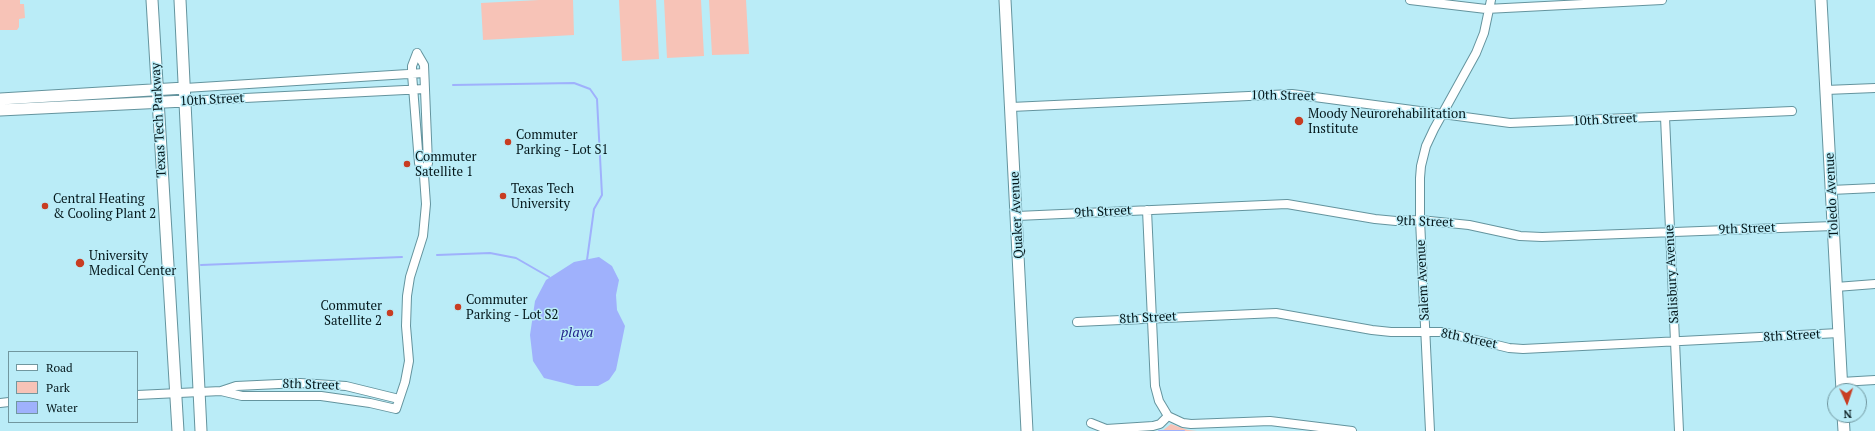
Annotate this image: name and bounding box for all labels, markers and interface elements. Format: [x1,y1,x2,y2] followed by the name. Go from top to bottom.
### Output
[148,62,170,178] street label: Texas Tech Parkway
[1251,88,1315,104] street label: 10th Street
[180,91,244,109] street label: 10th Street
[1308,106,1466,137] place label: Moody Neurorehabilitation Institute
[1573,111,1637,129] street label: 10th Street
[1293,115,1305,127] marker: Moody Neurorehabilitation Institute
[516,127,608,158] place label: Commuter Parking - Lot S1
[503,137,513,147] marker: Commuter Parking - Lot S1
[415,149,477,180] place label: Commuter Satellite 1
[1822,152,1842,238] street label: Toledo Avenue
[402,159,412,169] marker: Commuter Satellite 1
[1007,171,1027,259] street label: Quaker Avenue
[511,181,574,212] place label: Texas Tech University
[53,191,156,222] place label: Central Heating & Cooling Plant 2
[498,191,508,201] marker: Texas Tech University
[40,201,50,211] marker: Central Heating & Cooling Plant 2
[1074,203,1132,221] street label: 9th Street
[1396,213,1454,231] street label: 9th Street
[1718,220,1776,238] street label: 9th Street
[1662,224,1682,324] street label: Salisbury Avenue
[1413,239,1433,321] street label: Salem Avenue
[89,248,176,279] place label: University Medical Center
[74,257,86,269] marker: University Medical Center
[466,292,558,323] place label: Commuter Parking - Lot S2
[320,298,382,329] place label: Commuter Satellite 2
[453,302,463,312] marker: Commuter Parking - Lot S2
[385,308,395,318] marker: Commuter Satellite 2
[1119,309,1177,327] street label: 8th Street
[561,325,593,341] water label: playa
[1439,325,1499,353] street label: 8th Street
[1763,327,1821,345] street label: 8th Street
[8,351,138,423] legend
[46,360,73,375] text: Road
[282,376,340,394] street label: 8th Street
[46,380,70,395] text: Park
[1827,383,1867,423] north arrow
[46,400,78,415] text: Water
[1843,407,1852,421] text: N

